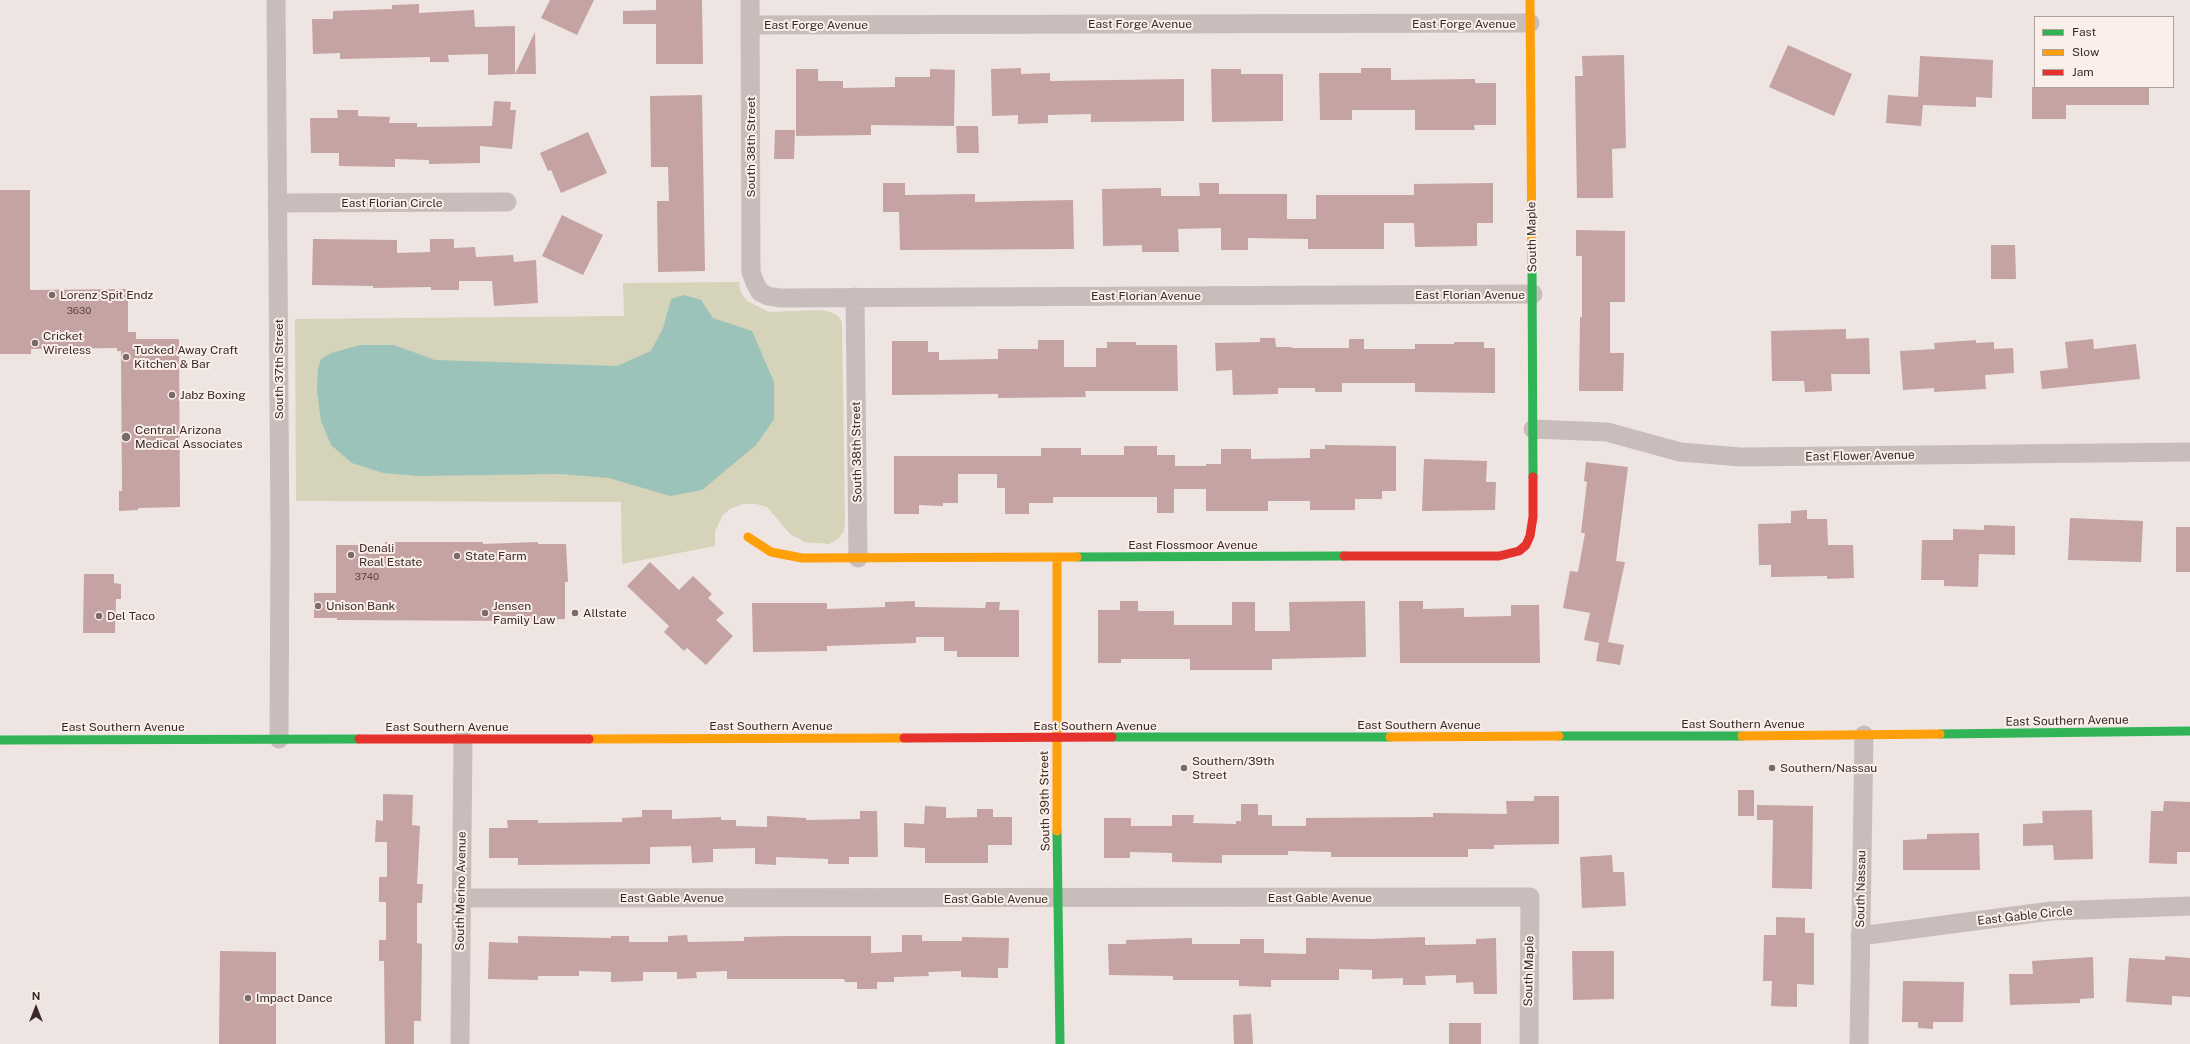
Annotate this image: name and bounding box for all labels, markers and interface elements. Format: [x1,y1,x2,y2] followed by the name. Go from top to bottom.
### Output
[2034,16,2174,88] legend
[1088,17,1192,31] street label: East Forge Avenue
[1412,17,1516,31] street label: East Forge Avenue
[764,18,868,32] street label: East Forge Avenue
[2072,25,2096,39] text: Fast
[2072,45,2099,59] text: Slow
[2072,65,2094,79] text: Jam
[744,96,758,198] street label: South 38th Street
[341,196,443,210] street label: East Florian Circle
[1524,201,1540,273] street label: South Maple
[60,288,153,302] place label: Lorenz Spit Endz
[1415,288,1525,302] street label: East Florian Avenue
[1091,289,1201,303] street label: East Florian Avenue
[47,290,57,300] marker: Lorenz Spit Endz
[67,305,91,317] house number: 3630
[272,319,286,419] street label: South 37th Street
[43,329,91,357] place label: Cricket Wireless
[30,338,40,348] marker: Cricket Wireless
[134,343,238,371] place label: Tucked Away Craft Kitchen & Bar
[121,352,131,362] marker: Tucked Away Craft Kitchen & Bar
[180,388,246,402] place label: Jabz Boxing
[167,390,177,400] marker: Jabz Boxing
[849,401,865,503] street label: South 38th Street
[135,423,243,451] place label: Central Arizona Medical Associates
[120,431,132,443] marker: Central Arizona Medical Associates
[1805,448,1915,464] street label: East Flower Avenue
[1128,538,1258,552] street label: East Flossmoor Avenue
[359,541,422,569] place label: Denali Real Estate
[465,549,527,563] place label: State Farm
[346,550,356,560] marker: Denali Real Estate
[452,551,462,561] marker: State Farm
[355,571,379,583] house number: 3740
[326,599,395,613] place label: Unison Bank
[493,599,555,627] place label: Jensen Family Law
[313,601,323,611] marker: Unison Bank
[583,606,627,620] place label: Allstate
[480,608,490,618] marker: Jensen Family Law
[570,608,580,618] marker: Allstate
[107,609,155,623] place label: Del Taco
[94,611,104,621] marker: Del Taco
[2005,713,2129,729] street label: East Southern Avenue
[1681,717,1805,731] street label: East Southern Avenue
[1357,718,1481,732] street label: East Southern Avenue
[709,719,833,733] street label: East Southern Avenue
[1033,719,1157,733] street label: East Southern Avenue
[61,720,185,734] street label: East Southern Avenue
[385,720,509,734] street label: East Southern Avenue
[1037,750,1053,852] street label: South 39th Street
[1192,754,1275,782] place label: Southern/39th Street
[1780,761,1877,775] place label: Southern/Nassau
[1179,763,1189,773] marker: Southern/39th Street
[1767,763,1777,773] marker: Southern/Nassau
[453,831,469,951] street label: South Merino Avenue
[1853,850,1869,928] street label: South Nassau
[620,891,724,905] street label: East Gable Avenue
[1268,891,1372,905] street label: East Gable Avenue
[944,892,1048,906] street label: East Gable Avenue
[1977,904,2073,928] street label: East Gable Circle
[1521,935,1537,1007] street label: South Maple
[16,988,56,1028] north arrow
[32,990,40,1002] text: N
[256,991,332,1005] place label: Impact Dance
[243,993,253,1003] marker: Impact Dance

